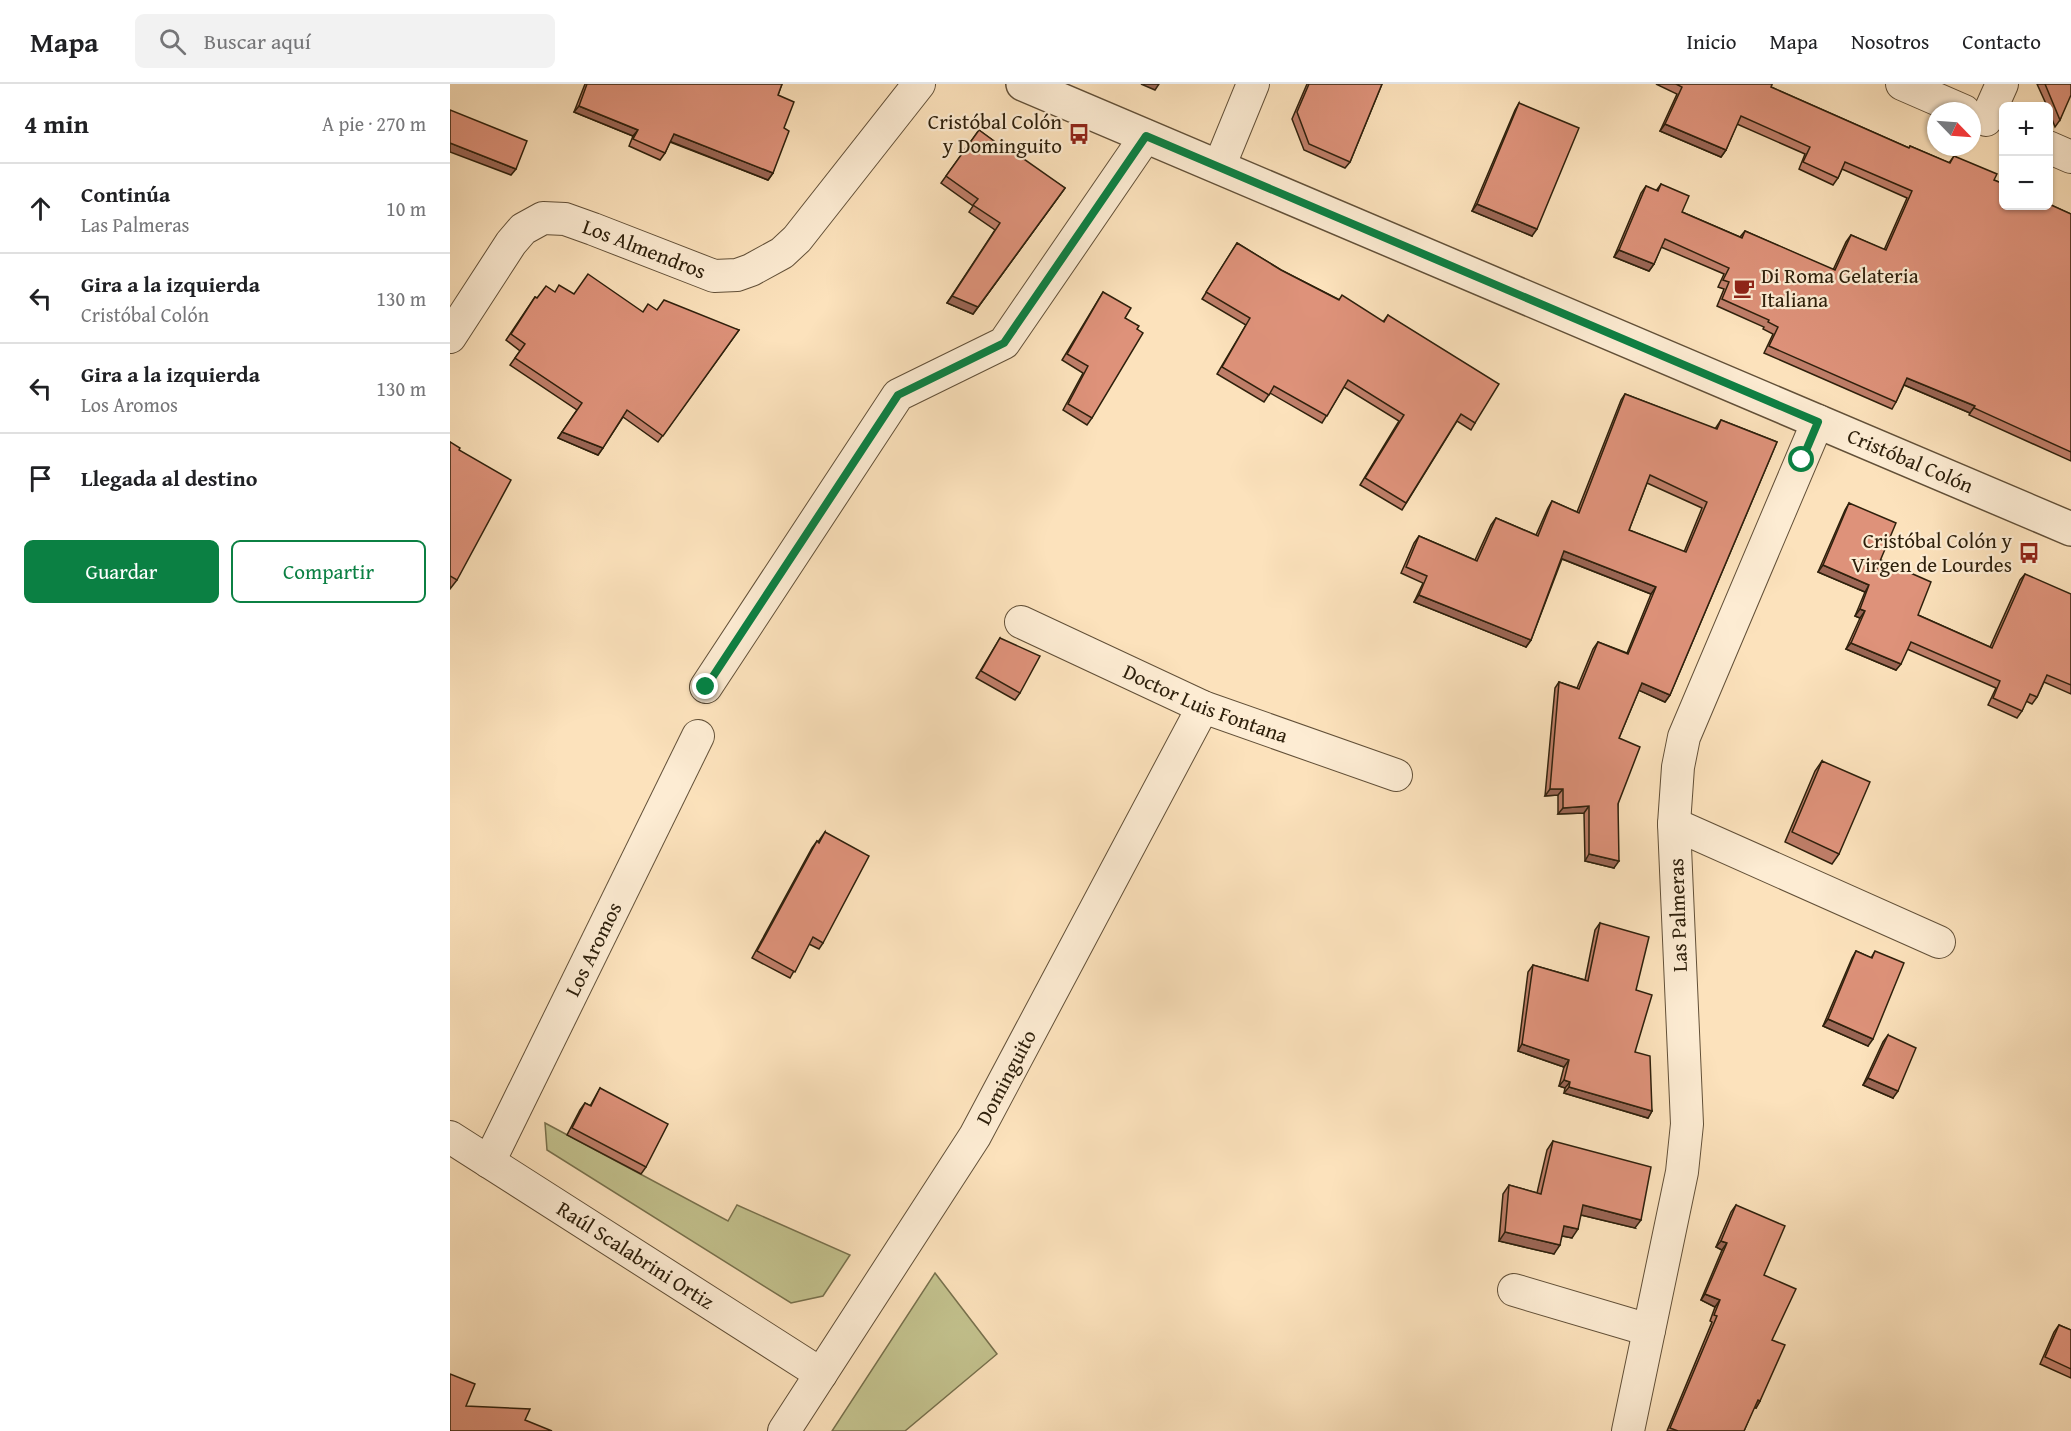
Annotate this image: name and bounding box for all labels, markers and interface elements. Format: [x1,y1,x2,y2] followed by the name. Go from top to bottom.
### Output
[135,14,555,68] search box
[30,21,99,62] text: Mapa
[156,25,189,58] icon: search
[204,25,311,57] text: Buscar aquí
[1687,26,1737,57] text: Inicio
[1770,26,1818,57] text: Mapa
[1851,26,1929,57] text: Nosotros
[1962,26,2041,57] text: Contacto
[1927,102,1981,156] north arrow
[1999,102,2053,210] map controls
[1999,102,2053,156] button: +
[24,104,89,143] text: 4 min
[928,106,1062,161] place label: Cristóbal Colón y Dominguito
[322,109,426,138] text: A pie · 270 m
[1067,122,1091,146] bus stop icon: Cristóbal Colón y Dominguito
[1999,156,2053,210] button: −
[81,178,170,210] text: Continúa
[24,192,57,225] icon: ahead
[386,194,426,223] text: 10 m
[81,210,190,239] text: Las Palmeras
[578,211,711,286] street label: Los Almendros
[1761,260,1919,315] place label: Di Roma Gelateria Italiana
[81,268,260,300] text: Gira a la izquierda
[1732,276,1756,300] cafe icon: Di Roma Gelateria Italiana
[24,282,57,315] icon: left
[376,284,426,313] text: 130 m
[81,300,209,329] text: Cristóbal Colón
[81,358,260,390] text: Gira a la izquierda
[24,372,57,405] icon: left
[376,374,426,403] text: 130 m
[81,390,178,419] text: Los Aromos
[1843,420,1979,501] street label: Cristóbal Colón
[1788,446,1814,472] route start
[24,462,57,495] icon: arrive
[81,462,257,494] text: Llegada al destino
[1851,525,2013,580] place label: Cristóbal Colón y Virgen de Lourdes
[24,540,219,603] button: Guardar
[231,540,426,603] button: Compartir
[2017,541,2041,565] bus stop icon: Cristóbal Colón y Virgen de Lourdes
[1118,656,1292,751] street label: Doctor Luis Fontana
[692,673,718,699] route end
[1660,858,1695,973] street label: Las Palmeras
[557,896,629,1002] street label: Los Aromos
[968,1024,1044,1130] street label: Dominguito
[551,1193,720,1317] street label: Raúl Scalabrini Ortiz

